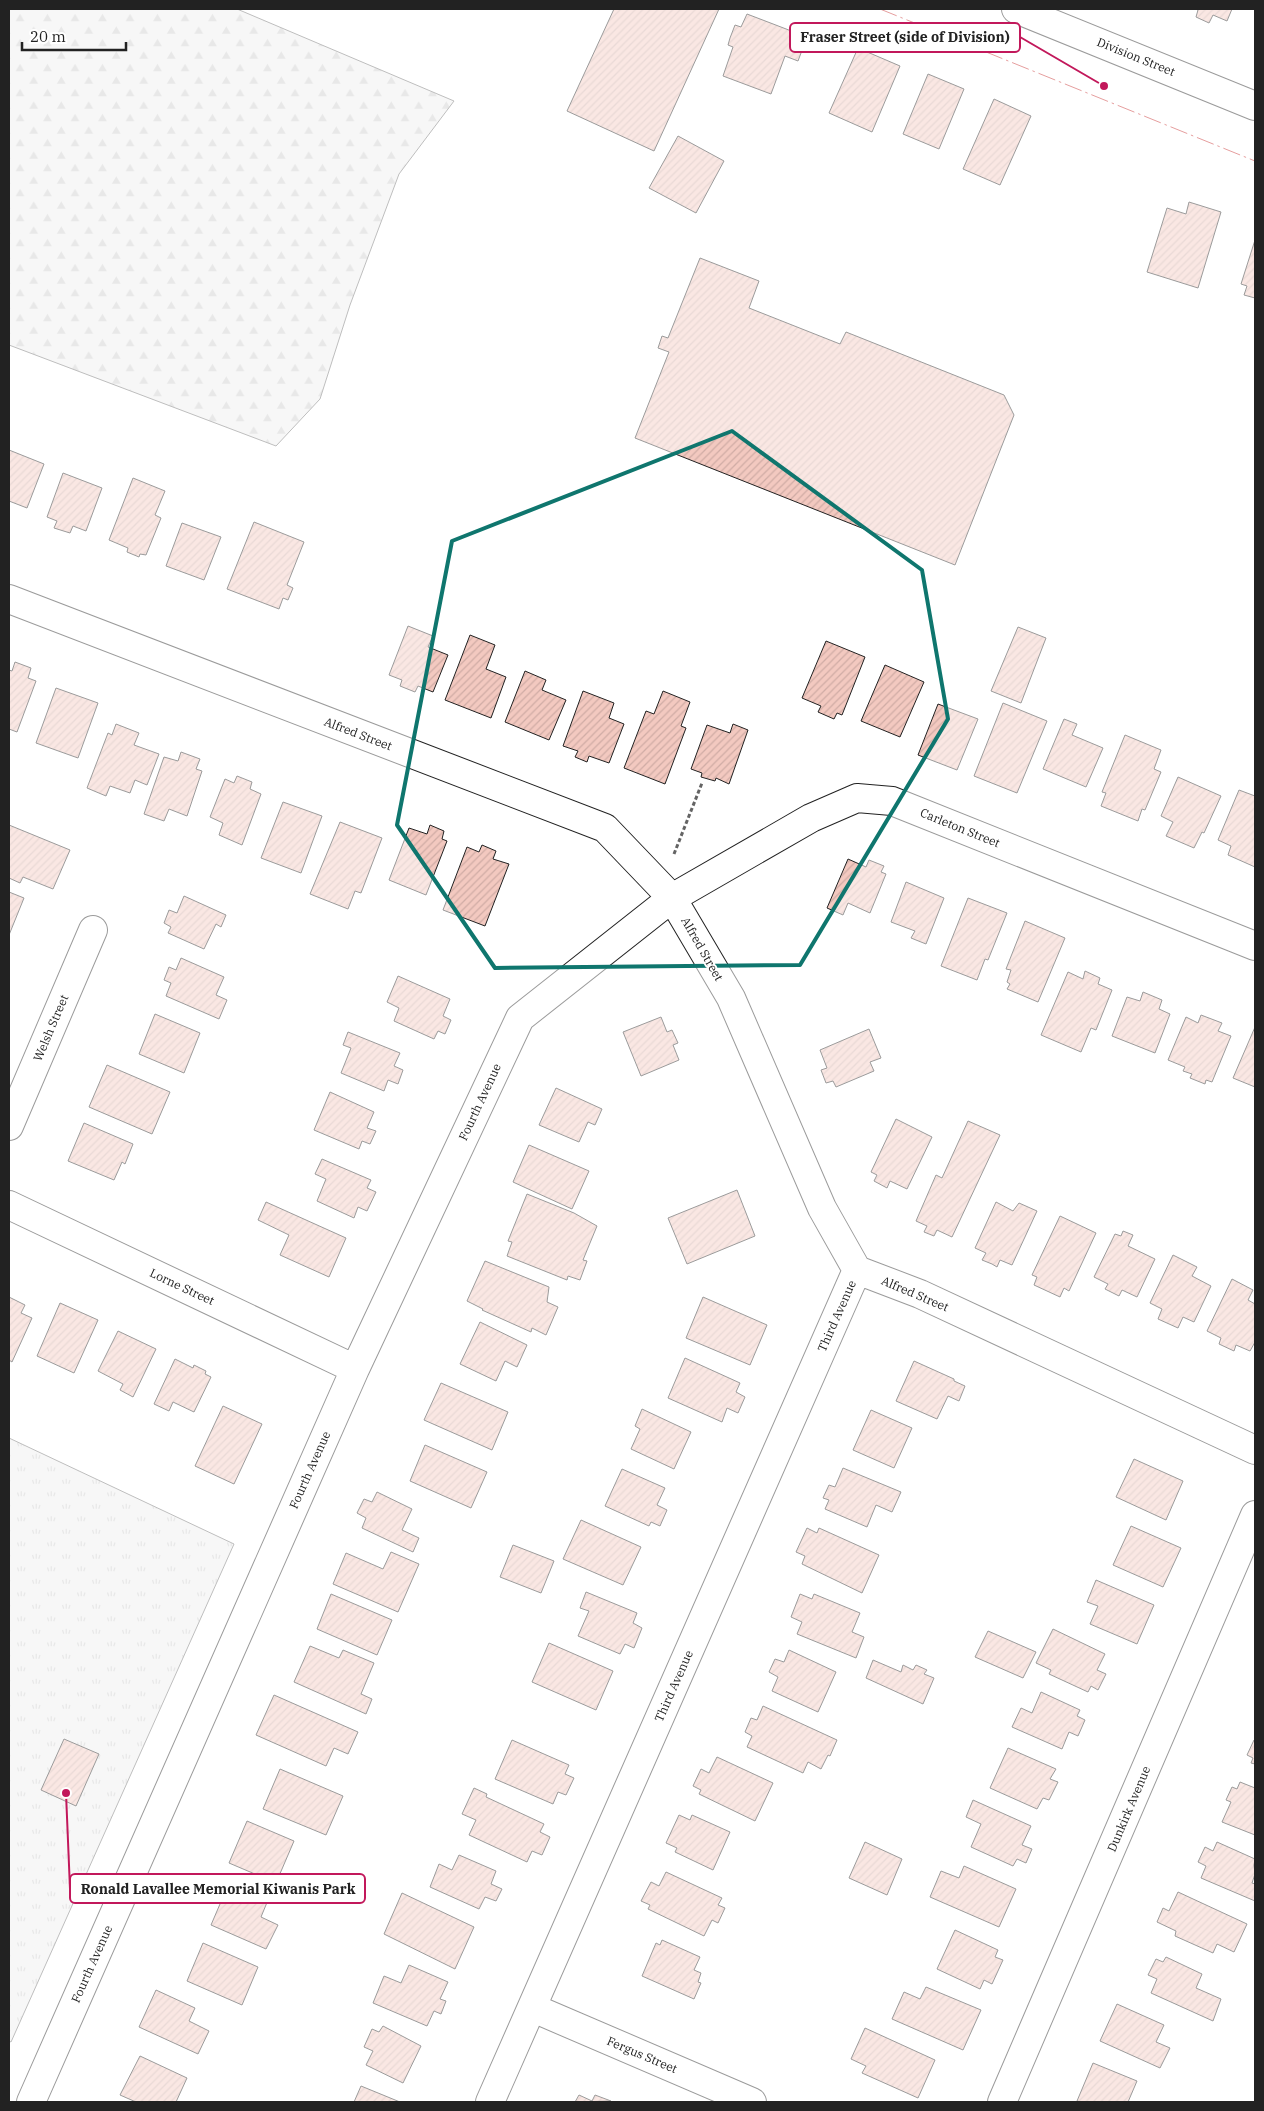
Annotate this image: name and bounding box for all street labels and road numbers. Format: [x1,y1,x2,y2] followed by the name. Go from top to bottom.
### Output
[1095,34,1177,79] street label: Division Street
[322,714,394,753] street label: Alfred Street
[918,805,1002,850] street label: Carleton Street
[678,914,727,983] street label: Alfred Street
[30,992,71,1063] street label: Welsh Street
[455,1061,504,1143] street label: Fourth Avenue
[147,1265,217,1308] street label: Lorne Street
[879,1273,951,1314] street label: Alfred Street
[814,1278,859,1354] street label: Third Avenue
[286,1429,333,1511] street label: Fourth Avenue
[651,1648,696,1724] street label: Third Avenue
[1104,1764,1153,1854] street label: Dunkirk Avenue
[68,1923,115,2005] street label: Fourth Avenue
[605,2033,680,2076] street label: Fergus Street

